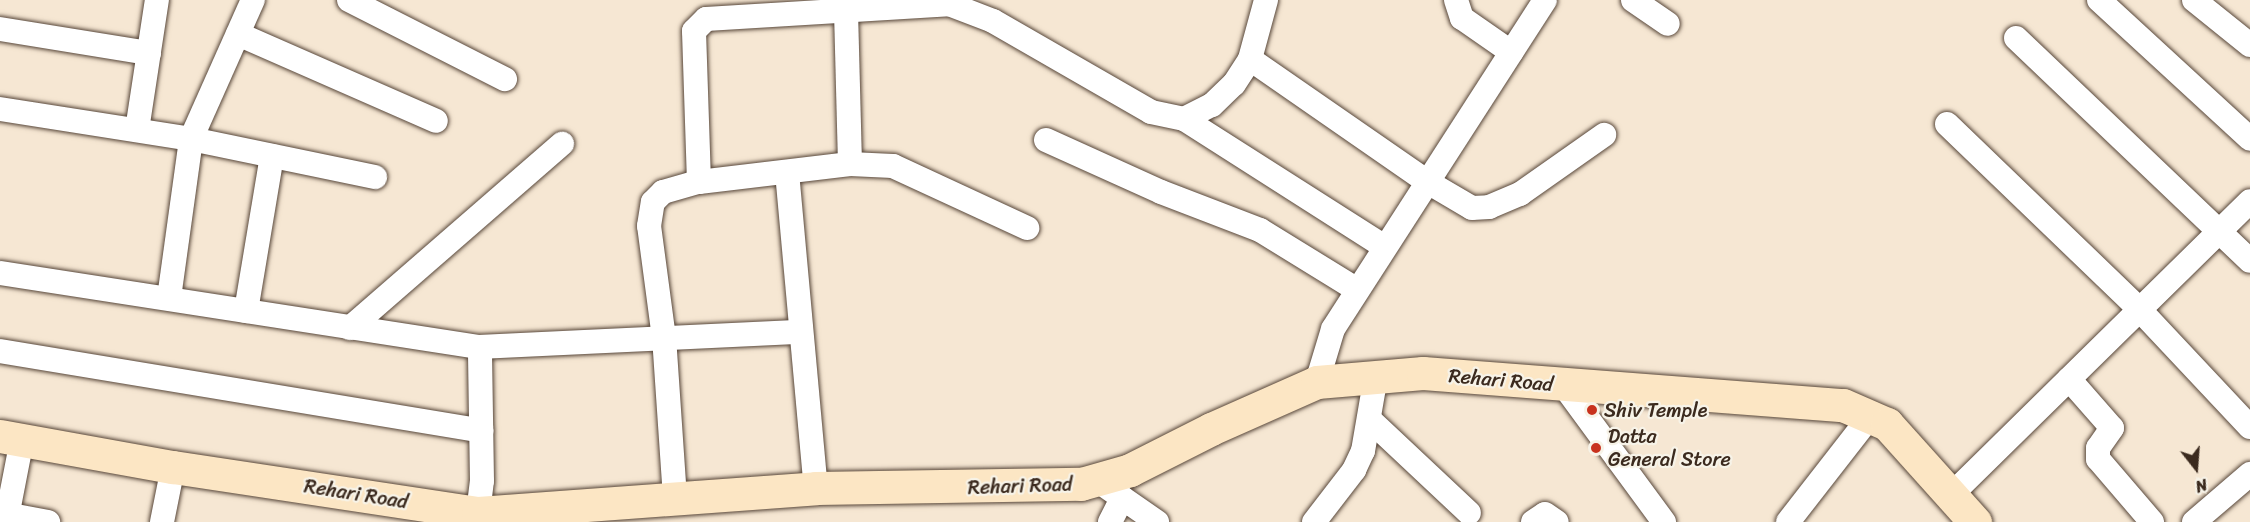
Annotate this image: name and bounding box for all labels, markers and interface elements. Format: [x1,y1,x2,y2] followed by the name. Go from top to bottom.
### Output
[1448,363,1554,397] street label: Rehari Road
[1604,398,1709,422] place label: Shiv Temple
[1585,403,1599,417] marker: Shiv Temple
[1608,424,1731,471] place label: Datta General Store
[2166,438,2226,498] north arrow
[1589,441,1603,455] marker: Datta General Store
[2192,470,2211,501] text: N
[967,472,1073,500] street label: Rehari Road
[302,474,410,514] street label: Rehari Road

